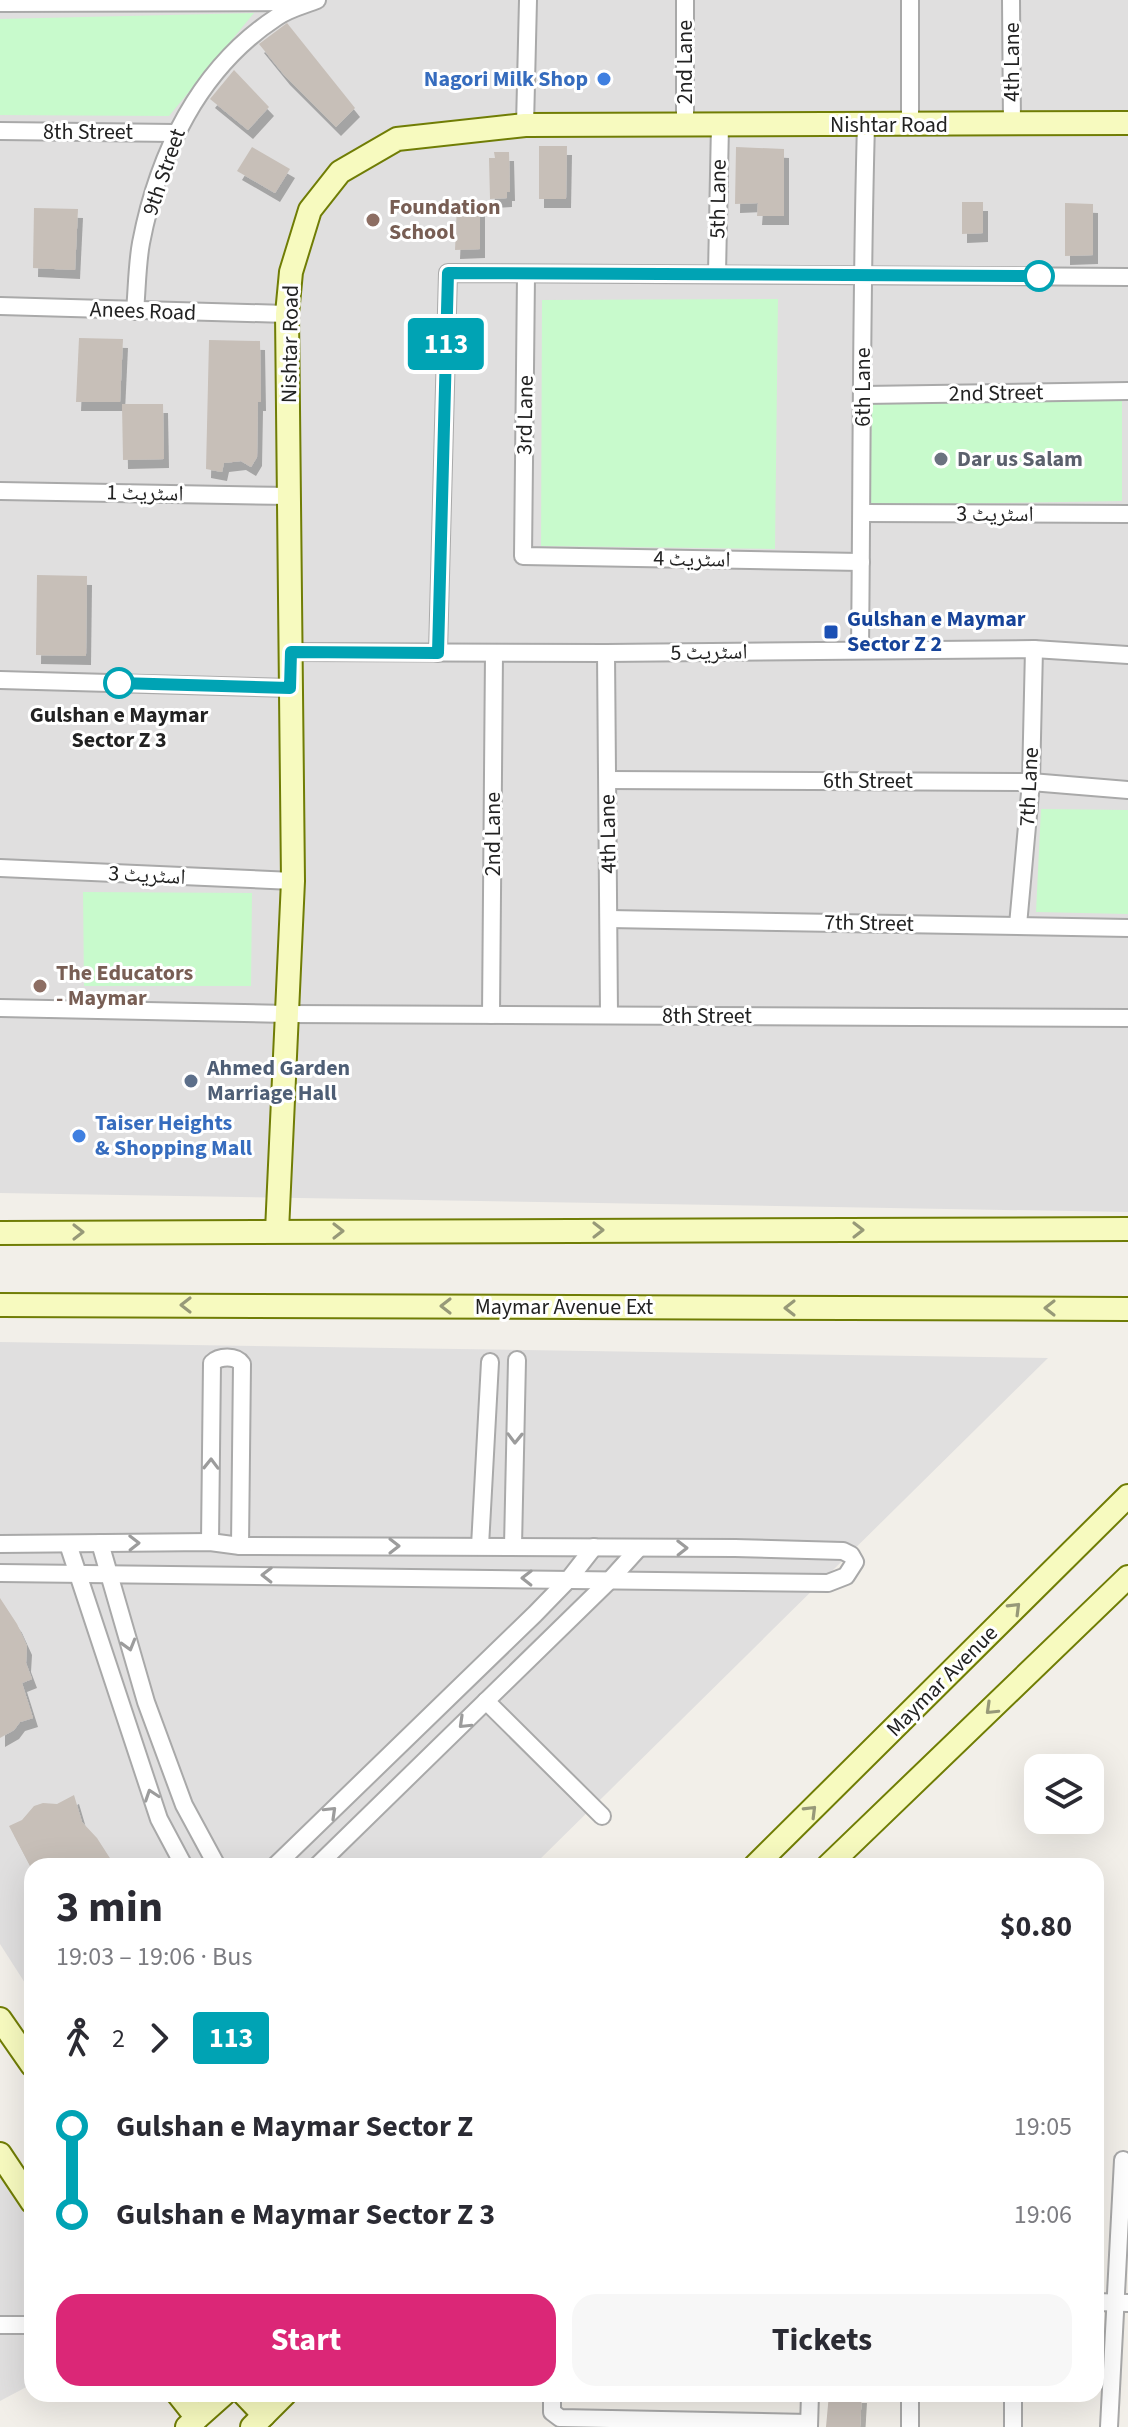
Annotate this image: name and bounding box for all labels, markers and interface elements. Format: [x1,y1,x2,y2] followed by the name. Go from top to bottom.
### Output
[669,20,701,104] street label: 2nd Lane
[996,22,1028,102] street label: 4th Lane
[424,63,588,95] place label: Nagori Milk Shop
[595,70,613,88] marker: Nagori Milk Shop
[830,109,948,141] street label: Nishtar Road
[43,116,133,148] street label: 8th Street
[134,124,194,220] street label: 9th Street
[701,159,735,239] street label: 5th Lane
[389,191,501,248] place label: Foundation School
[364,211,382,229] marker: Foundation School
[1024,261,1054,291] unlabelled marker
[273,285,307,403] street label: Nishtar Road
[89,293,197,329] street label: Anees Road
[400,318,492,370] line badge: 113
[424,324,468,364] text: 113
[847,347,879,427] street label: 6th Lane
[508,375,542,455] street label: 3rd Lane
[948,376,1044,410] street label: 2nd Street
[957,443,1083,475] place label: Dar us Salam
[932,450,950,468] marker: Dar us Salam
[106,476,184,510] street label: اسٹریٹ 1
[956,498,1034,530] street label: اسٹریٹ 3
[653,542,731,576] street label: اسٹریٹ 4
[847,603,1026,660] place label: Gulshan e Maymar Sector Z 2
[822,623,840,641] marker: Gulshan e Maymar Sector Z 2
[670,635,748,669] street label: اسٹریٹ 5
[104,668,134,698] marker: Gulshan e Maymar Sector Z 3
[30,699,209,756] place label: Gulshan e Maymar Sector Z 3
[1011,746,1047,828] street label: 7th Lane
[823,765,913,797] street label: 6th Street
[477,792,509,876] street label: 2nd Lane
[591,794,625,874] street label: 4th Lane
[108,857,186,893] street label: اسٹریٹ 3
[824,906,915,940] street label: 7th Street
[56,957,194,1014] place label: The Educators - Maymar
[31,977,49,995] marker: The Educators - Maymar
[662,1000,752,1032] street label: 8th Street
[206,1052,350,1109] place label: Ahmed Garden Marriage Hall
[182,1072,200,1090] marker: Ahmed Garden Marriage Hall
[95,1107,253,1164] place label: Taiser Heights & Shopping Mall
[70,1127,88,1145] marker: Taiser Heights & Shopping Mall
[592,1221,605,1239] one-way arrow
[852,1221,865,1239] one-way arrow
[332,1222,345,1240] one-way arrow
[72,1223,85,1241] one-way arrow
[475,1291,654,1323] street label: Maymar Avenue Ext
[179,1296,192,1314] one-way arrow
[439,1297,452,1315] one-way arrow
[783,1299,796,1316] one-way arrow
[1043,1300,1056,1317] one-way arrow
[506,1432,524,1445] one-way arrow
[202,1457,220,1470] one-way arrow
[128,1534,141,1552] one-way arrow
[388,1537,401,1555] one-way arrow
[676,1539,689,1557] one-way arrow
[260,1566,273,1584] one-way arrow
[520,1569,533,1587] one-way arrow
[1006,1603,1020,1617] one-way arrow
[879,1618,1005,1744] street label: Maymar Avenue
[120,1638,136,1652] one-way arrow
[986,1699,1000,1714] one-way arrow
[459,1713,473,1728] one-way arrow
[1024,1754,1104,1834] map controls
[1024,1754,1104,1834] button: layers
[145,1789,161,1803] one-way arrow
[322,1806,336,1821] one-way arrow
[801,1806,816,1820] one-way arrow
[56,1876,163,1939] text: 3 min
[1000,1905,1072,1948] text: $0.80
[56,1938,252,1975] text: 19:03 – 19:06 · Bus
[56,2016,100,2060] icon: walk
[137,2016,181,2060] icon: forward
[209,2018,253,2058] text: 113
[112,2020,125,2057] text: 2
[116,2105,473,2148] text: Gulshan e Maymar Sector Z
[1014,2108,1072,2145] text: 19:05
[116,2193,495,2236] text: Gulshan e Maymar Sector Z 3
[1014,2196,1072,2233] text: 19:06
[56,2294,556,2386] button: Start
[572,2294,1072,2386] button: Tickets

